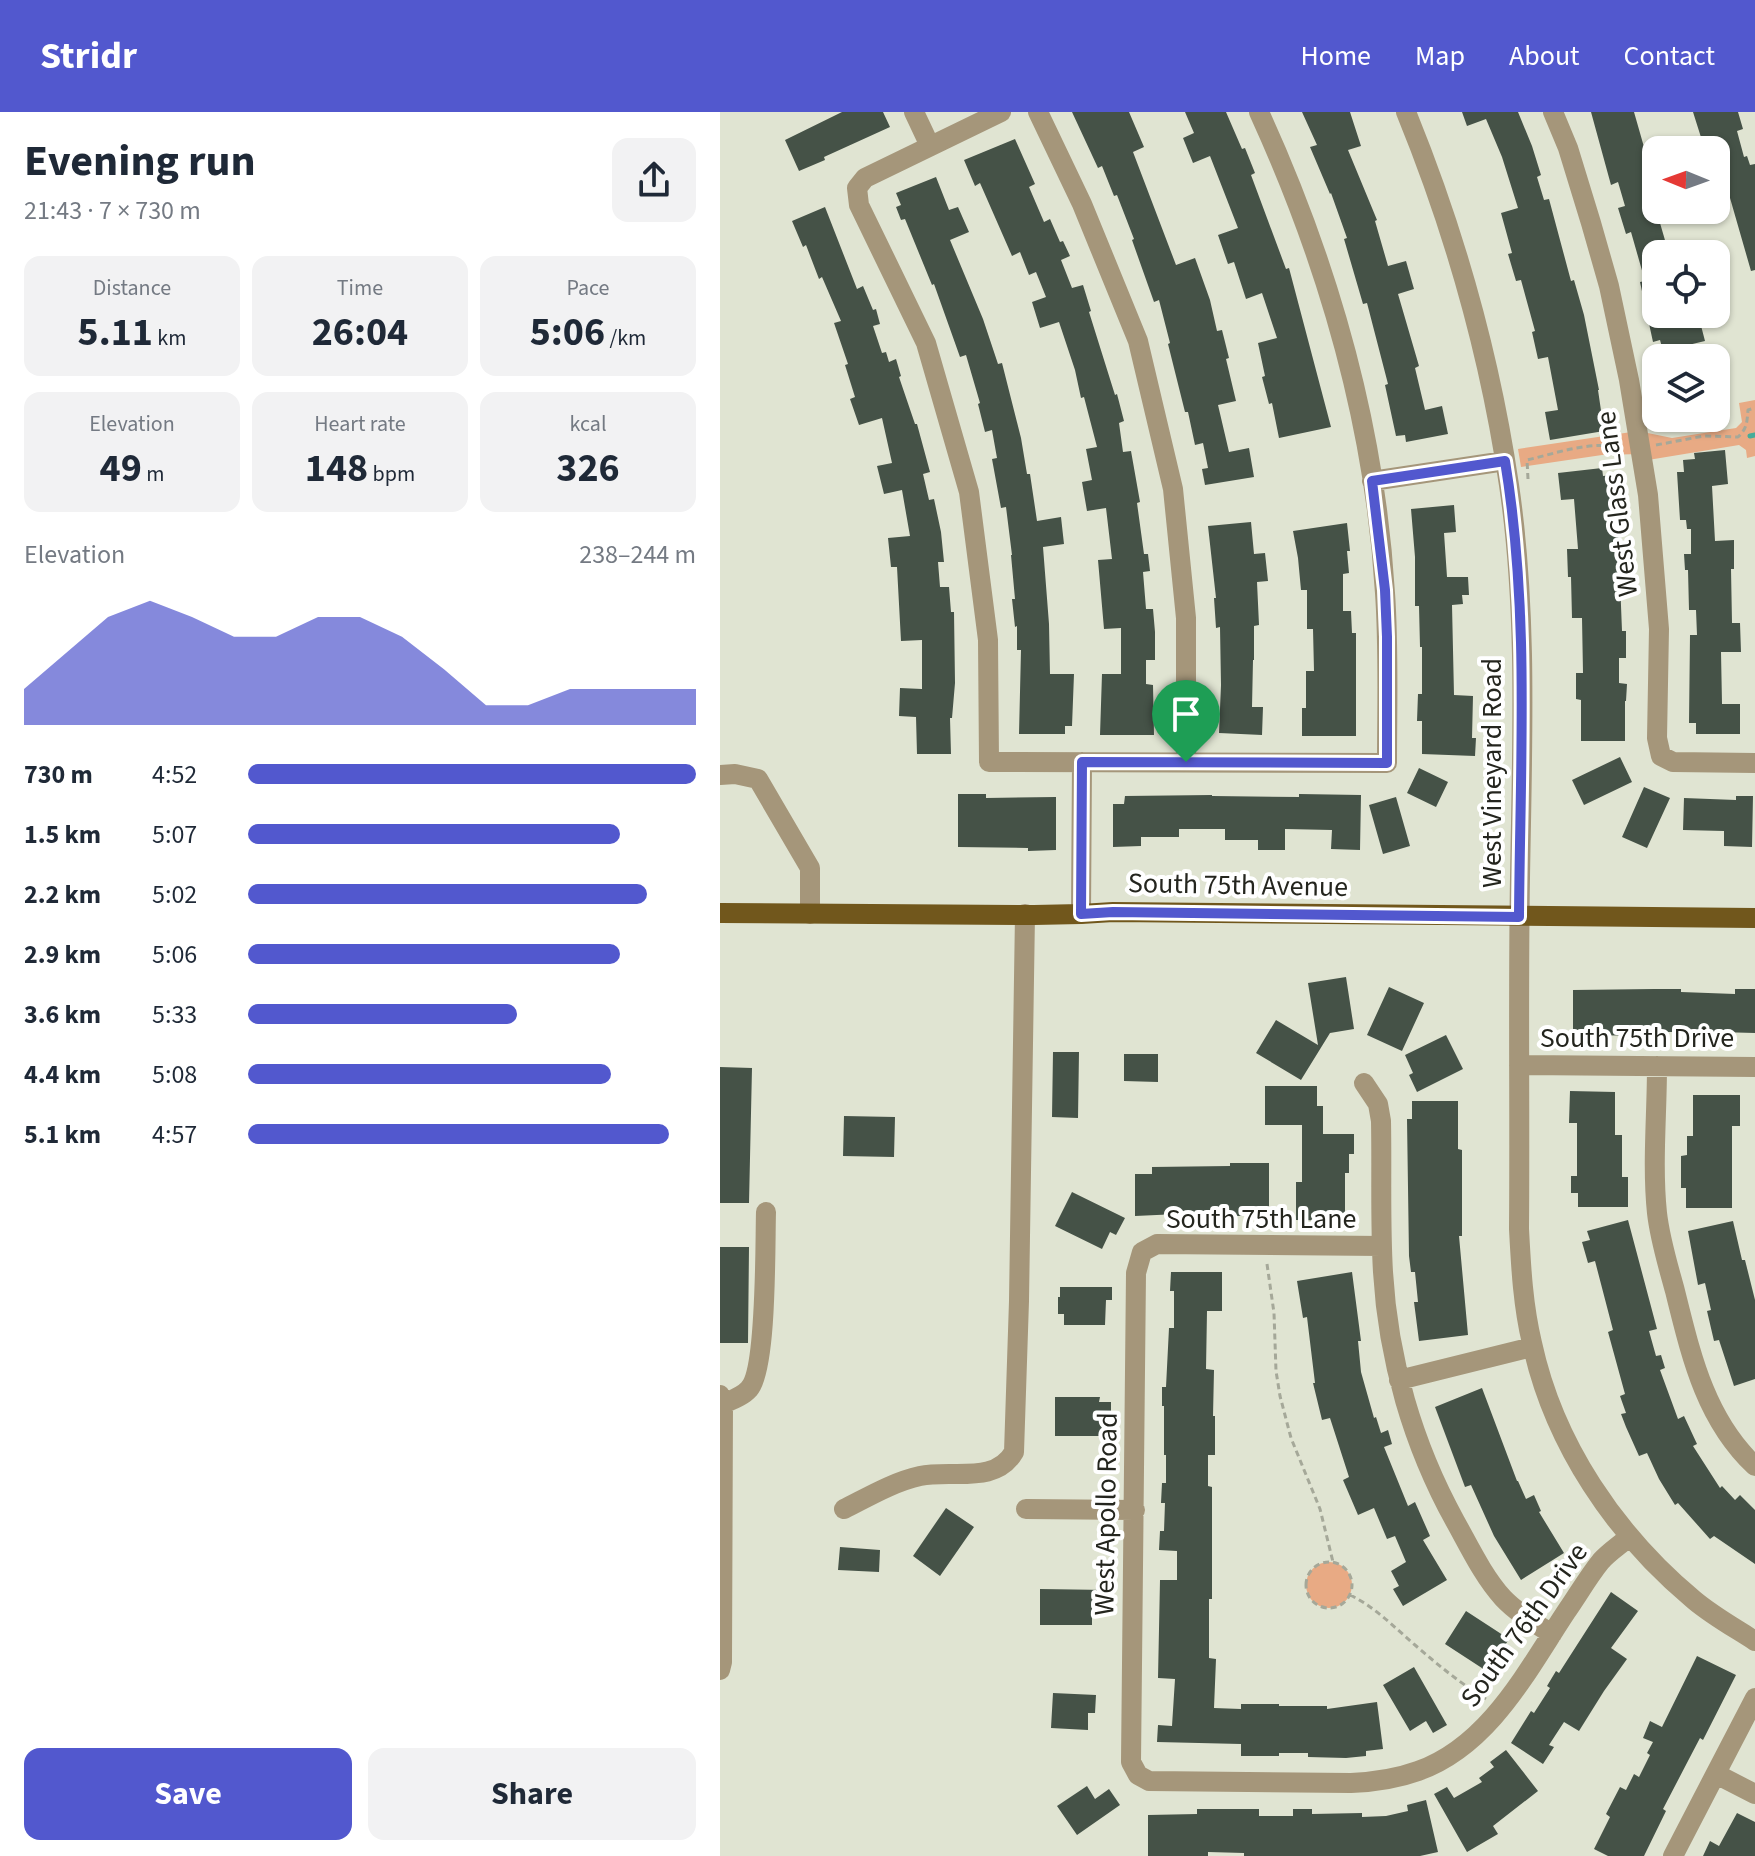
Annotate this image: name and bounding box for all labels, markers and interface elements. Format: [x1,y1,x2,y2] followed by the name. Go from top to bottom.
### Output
[40,29,137,83] text: Stridr
[1300,36,1371,76] text: Home
[1415,36,1465,76] text: Map
[1509,36,1580,76] text: About
[1624,36,1715,76] text: Contact
[24,130,256,193] text: Evening run
[1642,136,1730,224] north arrow
[1642,136,1730,432] map controls
[612,138,696,222] button: share
[24,192,201,229] text: 21:43 · 7 × 730 m
[1642,240,1730,328] button: locate
[93,272,171,304] text: Distance
[337,272,383,304] text: Time
[566,272,610,304] text: Pace
[78,304,153,361] text: 5.11
[312,304,408,361] text: 26:04
[530,304,605,361] text: 5:06
[153,322,186,354] text: km
[605,322,646,354] text: /km
[1642,344,1730,432] button: layers
[89,408,175,440] text: Elevation
[314,408,406,440] text: Heart rate
[569,408,607,440] text: kcal
[1586,409,1648,599] street label: West Glass Lane
[100,440,142,497] text: 49
[305,440,368,497] text: 148
[556,440,620,497] text: 326
[142,458,164,490] text: m
[368,458,415,490] text: bpm
[24,536,125,573] text: Elevation
[579,536,696,573] text: 238–244 m
[1472,658,1512,888] street label: West Vineyard Road
[1152,680,1220,762] pin
[1164,692,1208,736] icon: arrive
[24,756,93,793] text: 730 m
[152,756,197,793] text: 4:52
[24,816,101,853] text: 1.5 km
[152,816,197,853] text: 5:07
[1128,863,1348,907] street label: South 75th Avenue
[24,876,101,913] text: 2.2 km
[152,876,197,913] text: 5:02
[24,936,101,973] text: 2.9 km
[152,936,197,973] text: 5:06
[24,996,101,1033] text: 3.6 km
[152,996,197,1033] text: 5:33
[1540,1018,1734,1058] street label: South 75th Drive
[24,1056,101,1093] text: 4.4 km
[152,1056,197,1093] text: 5:08
[24,1116,101,1153] text: 5.1 km
[152,1116,197,1153] text: 4:57
[1166,1199,1356,1239] street label: South 75th Lane
[1084,1412,1128,1616] street label: West Apollo Road
[1451,1535,1597,1715] street label: South 76th Drive
[24,1748,352,1840] button: Save
[368,1748,696,1840] button: Share

